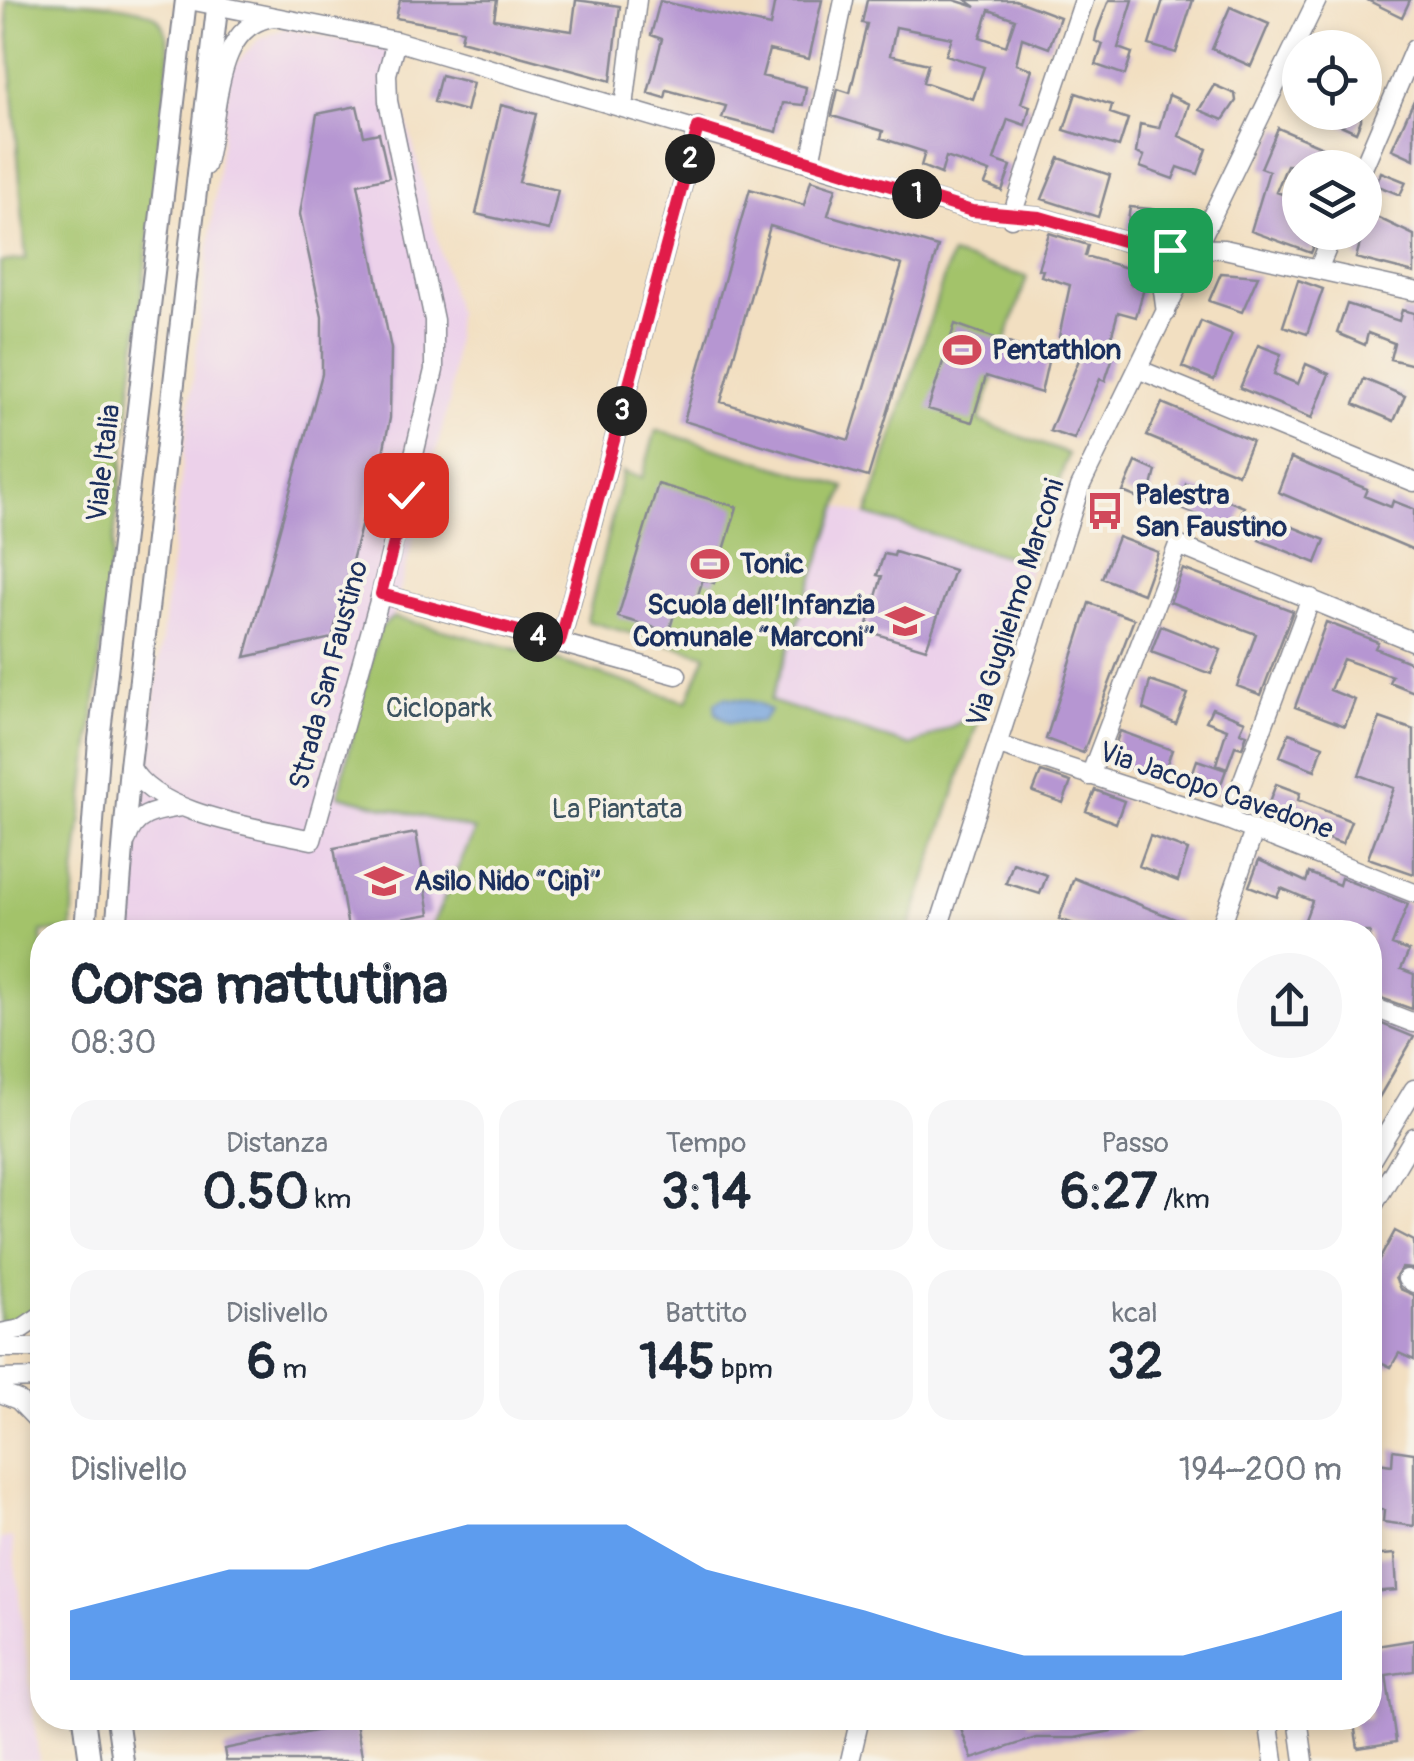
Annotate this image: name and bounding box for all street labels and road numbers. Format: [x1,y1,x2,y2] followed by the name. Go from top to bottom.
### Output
[79,402,129,524] street label: Viale Italia
[959,475,1073,731] street label: Via Guglielmo Marconi
[282,557,376,793] street label: Strada San Faustino
[1094,735,1338,848] street label: Via Jacopo Cavedone

